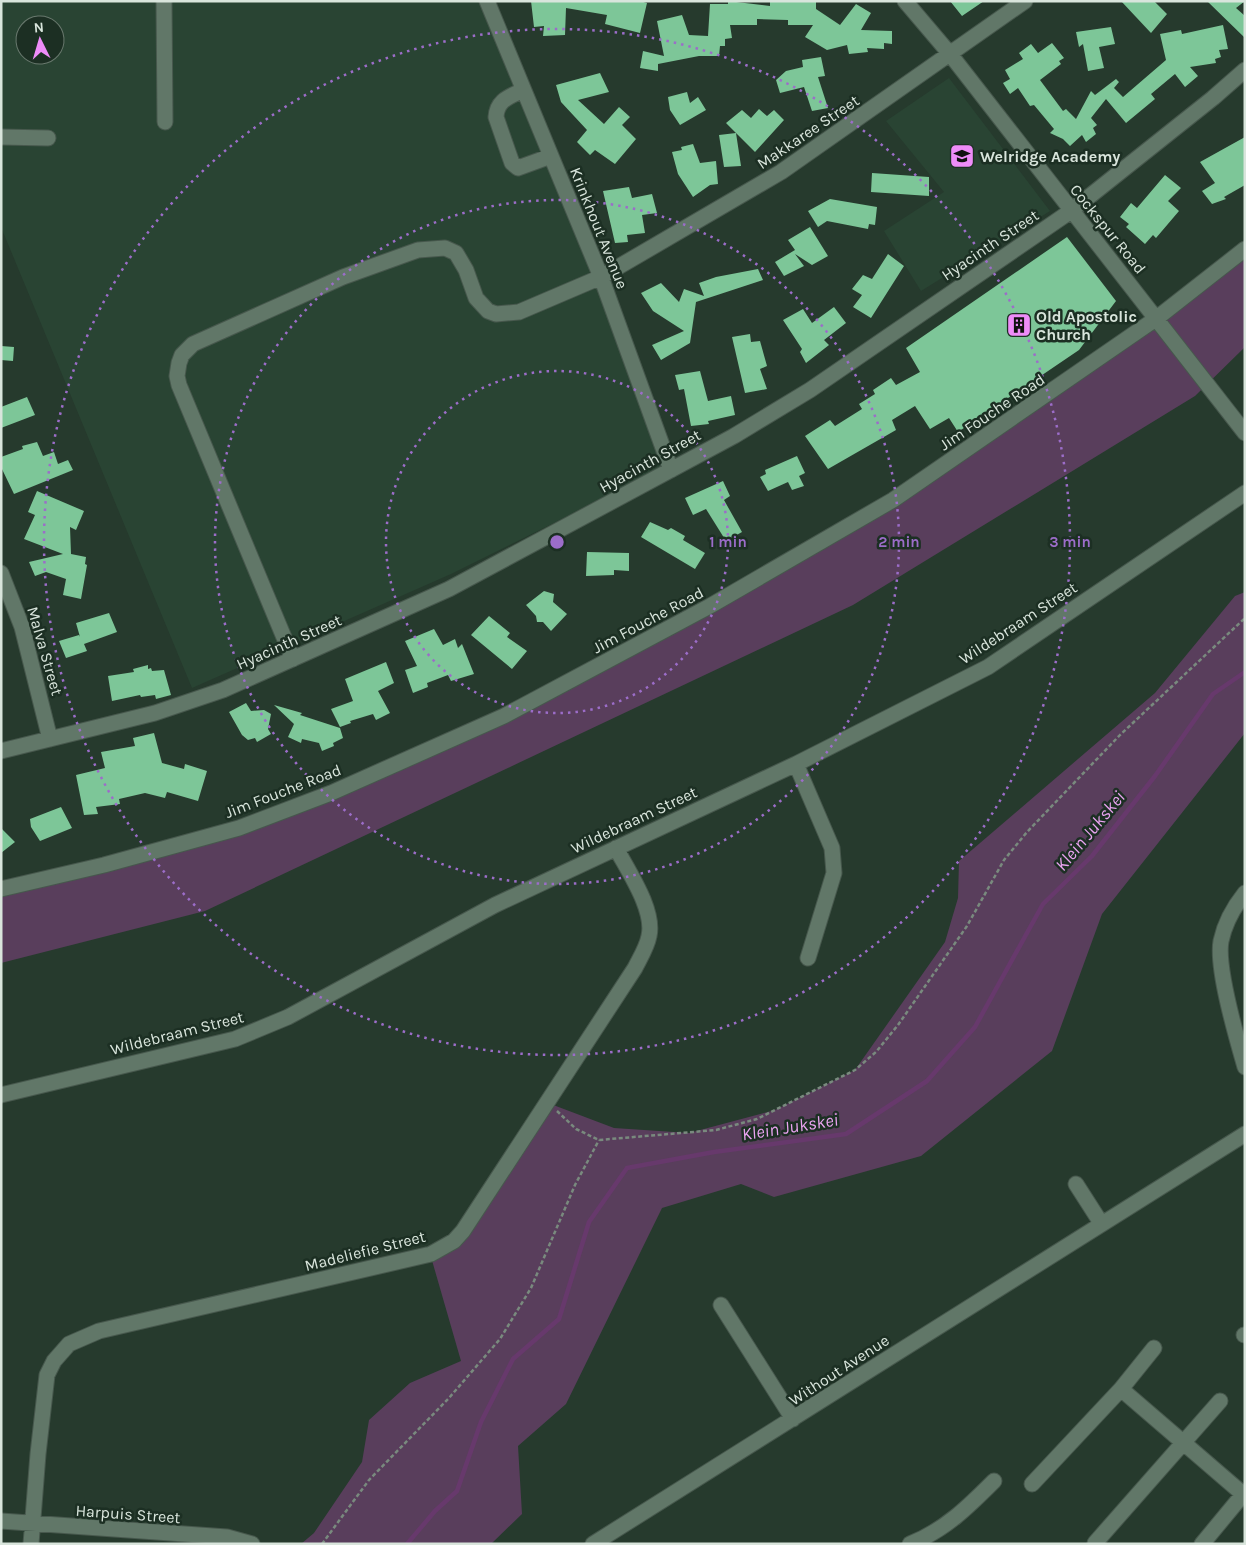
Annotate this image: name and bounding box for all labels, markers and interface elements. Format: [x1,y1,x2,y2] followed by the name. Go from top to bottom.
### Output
[15,15,65,65] north arrow
[33,19,45,36] text: N
[753,91,863,173] street label: Makkaree Street
[949,143,975,169] school or university icon: Welridge Academy
[980,147,1120,166] place label: Welridge Academy
[566,164,632,292] street label: Krinkhout Avenue
[1066,180,1150,278] street label: Cockspur Road
[938,206,1042,284] street label: Hyacinth Street
[1036,307,1137,344] place label: Old Apostolic Church
[1006,312,1032,338] building icon: Old Apostolic Church
[936,370,1048,454] street label: Jim Fouche Road
[596,425,704,497] street label: Hyacinth Street
[548,533,566,551] centre of rings
[709,533,747,551] text: 1 min
[878,533,920,551] text: 2 min
[1049,533,1091,551] text: 3 min
[955,578,1081,668] street label: Wildebraam Street
[589,583,707,657] street label: Jim Fouche Road
[23,604,67,698] street label: Malva Street
[234,610,344,674] street label: Hyacinth Street
[222,760,344,822] street label: Jim Fouche Road
[568,782,700,858] street label: Wildebraam Street
[1050,786,1130,875] water label: Klein Jukskei
[108,1007,246,1059] street label: Wildebraam Street
[740,1108,840,1145] water label: Klein Jukskei
[303,1227,427,1275] street label: Madeliefie Street
[785,1331,893,1409] street label: Without Avenue
[75,1501,181,1527] street label: Harpuis Street

